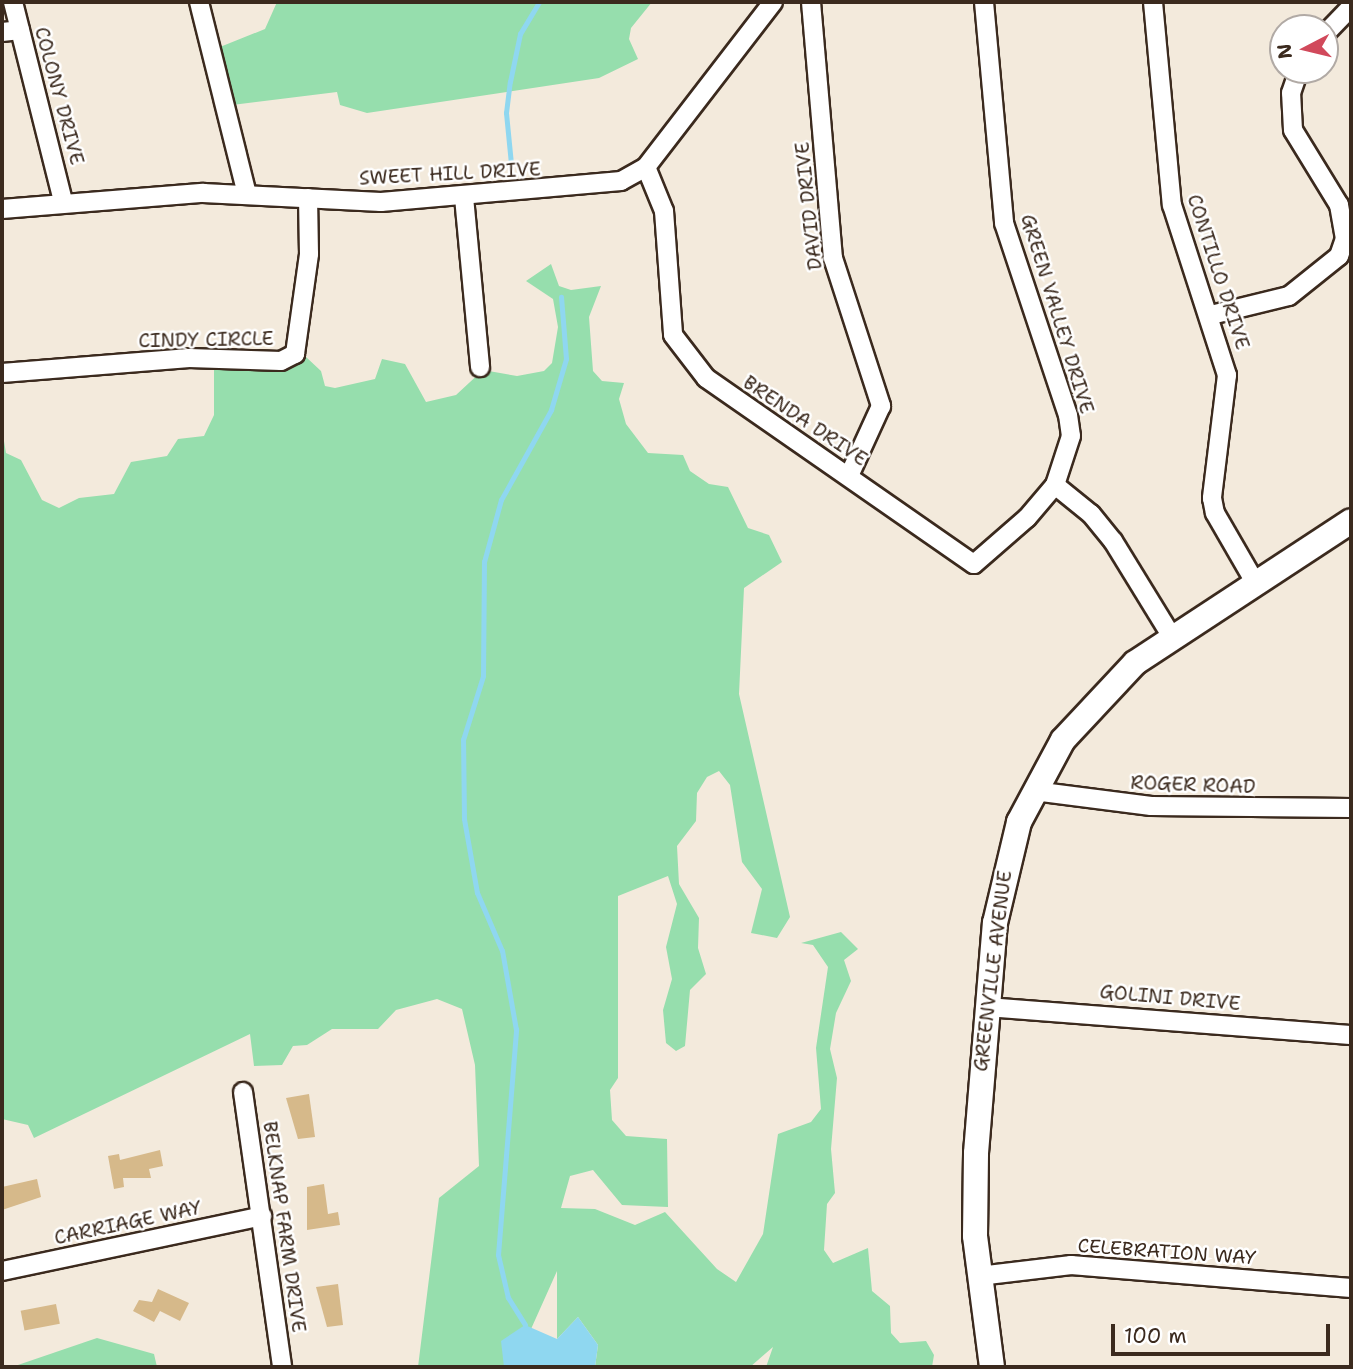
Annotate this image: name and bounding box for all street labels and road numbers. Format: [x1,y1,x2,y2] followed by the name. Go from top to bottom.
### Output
[30,25,88,167] street label: COLONY DRIVE
[791,141,827,271] street label: DAVID DRIVE
[359,158,541,190] street label: SWEET HILL DRIVE
[1182,192,1254,352] street label: CONTILLO DRIVE
[1016,211,1098,417] street label: GREEN VALLEY DRIVE
[138,327,274,353] street label: CINDY CIRCLE
[739,371,871,471] street label: BRENDA DRIVE
[1130,771,1256,799] street label: ROGER ROAD
[969,869,1017,1073] street label: GREENVILLE AVENUE
[1099,980,1241,1016] street label: GOLINI DRIVE
[258,1120,310,1334] street label: BELKNAP FARM DRIVE
[52,1196,204,1250] street label: CARRIAGE WAY
[1077,1234,1257,1270] street label: CELEBRATION WAY

